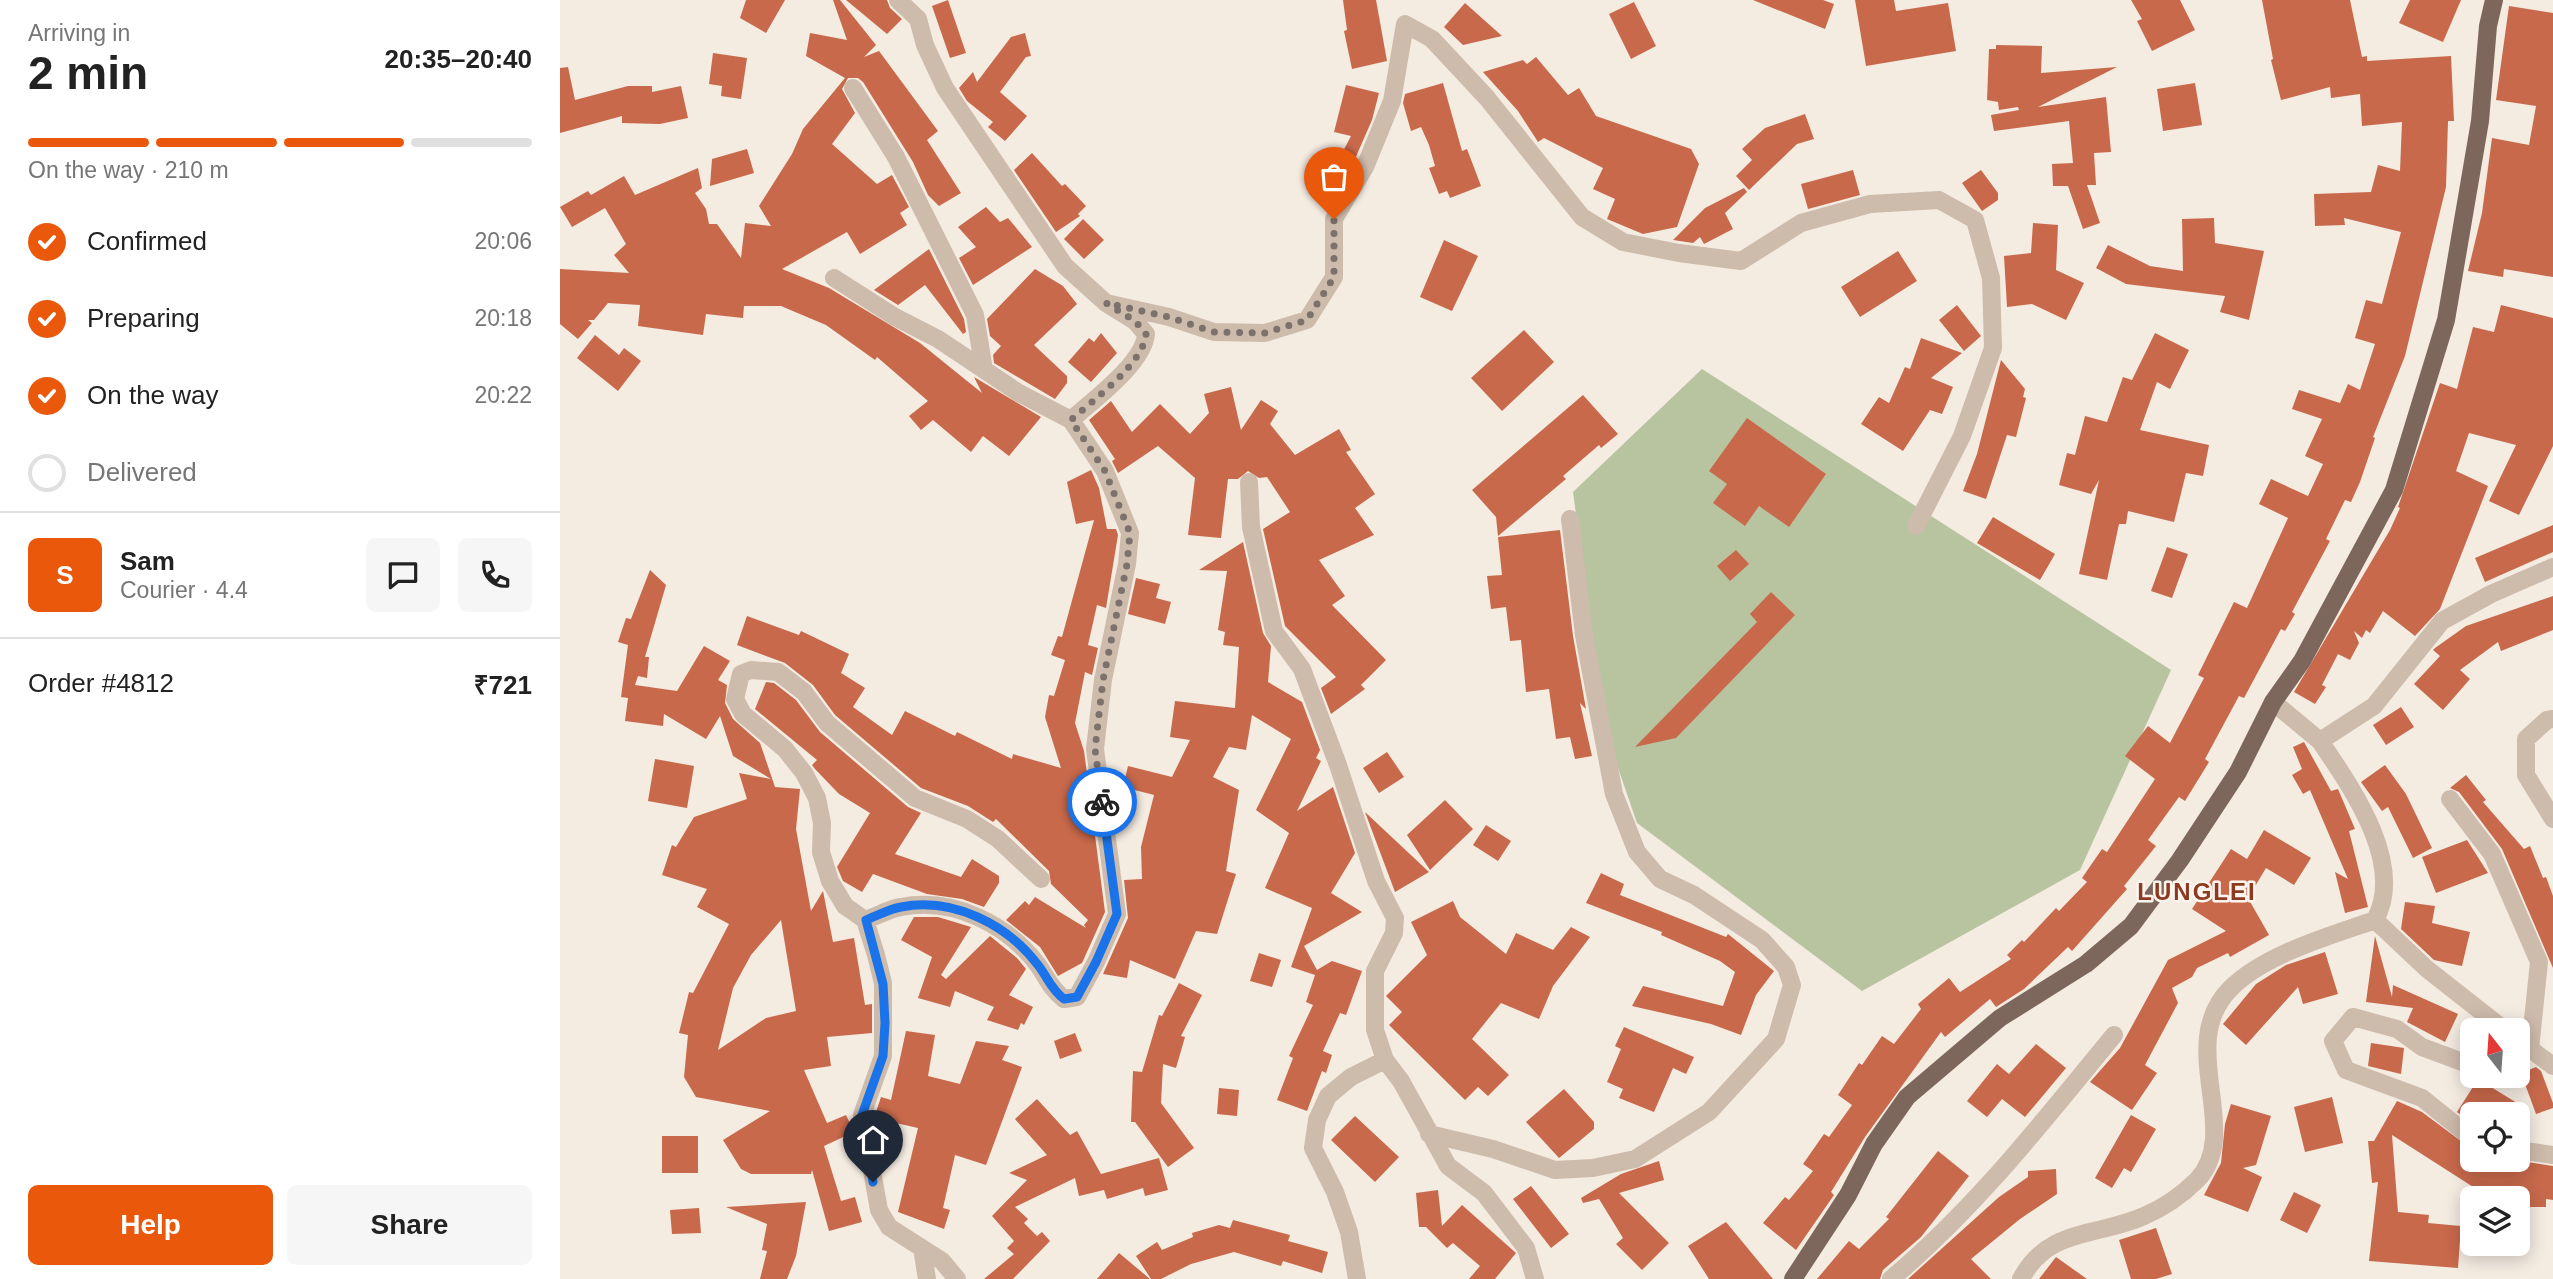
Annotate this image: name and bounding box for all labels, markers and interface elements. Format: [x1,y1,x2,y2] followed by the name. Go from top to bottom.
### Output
[28,20,130,46] text: Arriving in
[385,44,532,74] text: 20:35–20:40
[28,47,148,99] text: 2 min
[1304,147,1364,219] pin
[28,157,229,183] text: On the way · 210 m
[1315,158,1353,196] icon: bag
[28,223,66,261] icon: check
[87,226,207,256] text: Confirmed
[474,228,532,254] text: 20:06
[28,300,66,338] icon: check
[87,303,200,333] text: Preparing
[474,305,532,331] text: 20:18
[28,377,66,415] icon: check
[87,380,219,410] text: On the way
[474,382,532,408] text: 20:22
[87,457,197,487] text: Delivered
[366,538,440,612] button: chat
[458,538,532,612] button: phone
[120,546,175,576] text: Sam
[56,560,74,590] text: S
[120,577,248,603] text: Courier · 4.4
[28,668,174,698] text: Order #4812
[474,670,532,700] text: ₹721
[1067,767,1137,837] courier
[1083,783,1121,821] icon: bike
[2137,878,2257,905] district label: LUNGLEI
[2460,1018,2530,1088] north arrow
[2460,1018,2530,1256] map controls
[2460,1102,2530,1172] button: locate
[843,1110,903,1182] pin
[854,1121,892,1159] icon: home
[28,1185,273,1265] button: Help
[287,1185,532,1265] button: Share
[2460,1186,2530,1256] button: layers

